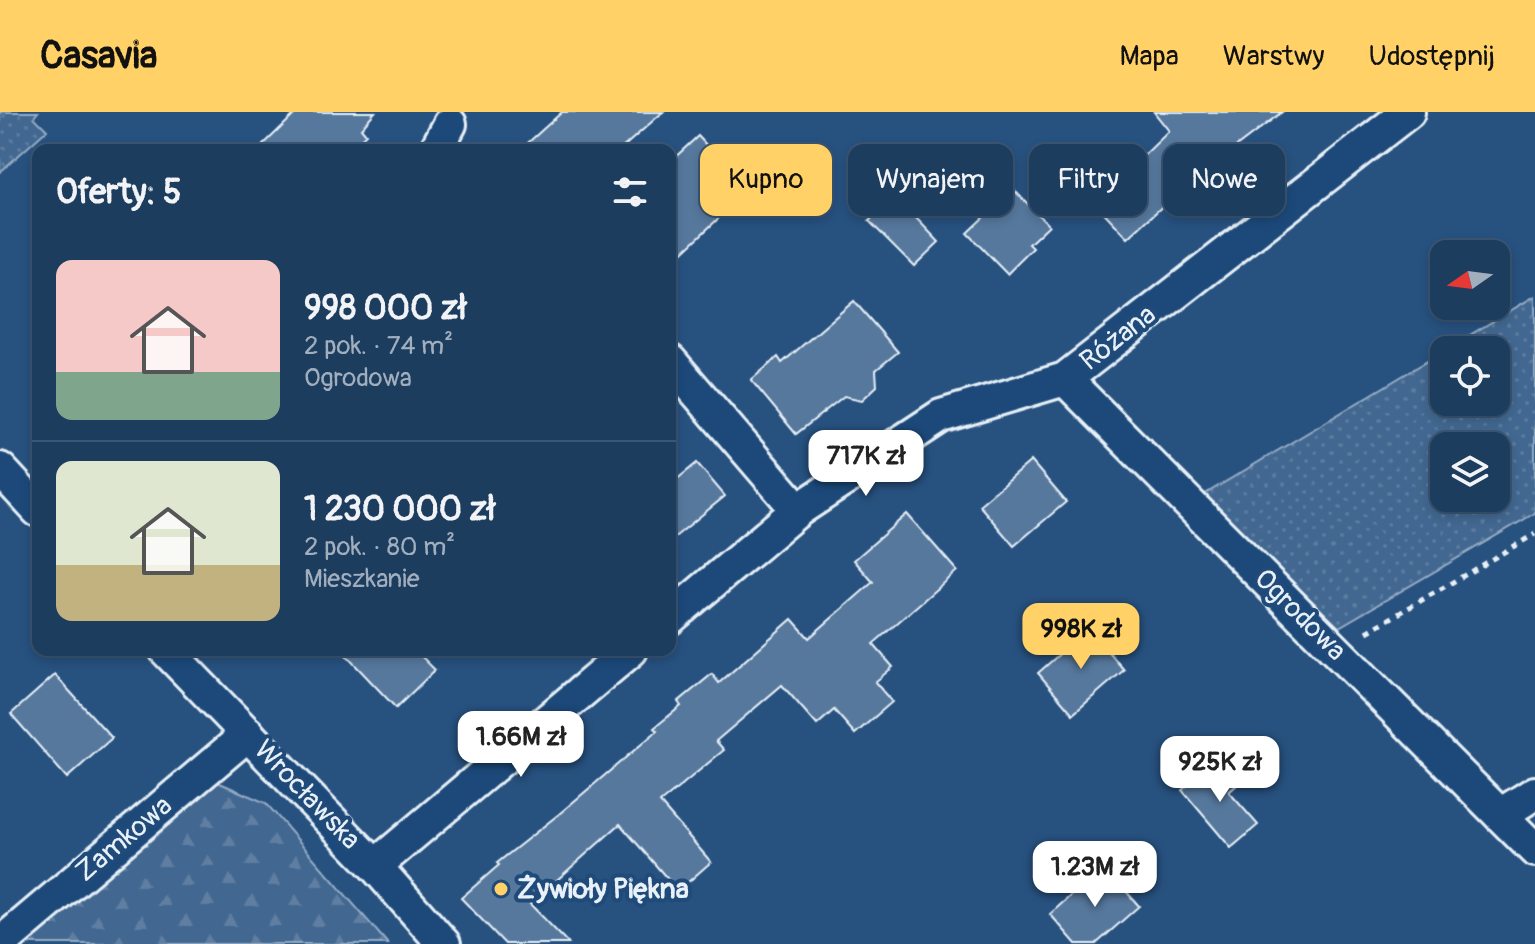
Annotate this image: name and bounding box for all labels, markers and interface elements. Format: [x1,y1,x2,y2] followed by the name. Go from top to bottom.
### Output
[40,32,157,80] text: Casavia
[1119,39,1179,74] text: Mapa
[1223,39,1324,74] text: Warstwy
[1368,39,1495,74] text: Udostępnij
[700,144,832,216] chip: Kupno
[848,144,1013,216] chip: Wynajem
[1029,144,1147,216] chip: Filtry
[1163,144,1285,216] chip: Nowe
[608,170,652,214] icon: filters
[56,171,181,214] text: Oferty: 5
[1430,240,1510,320] north arrow
[1430,240,1510,512] map controls
[304,287,467,330] text: 998 000 zł
[120,292,216,388] icon: home
[1073,297,1163,379] street label: Różana
[304,330,453,362] text: 2 pok. · 74 m²
[1430,336,1510,416] button: locate
[304,362,412,394] text: Ogrodowa
[792,430,940,498] pin: 717K zł
[1430,432,1510,512] button: layers
[827,440,905,472] text: 717K zł
[304,488,495,531] text: 1 230 000 zł
[120,493,216,589] icon: home
[304,531,455,563] text: 2 pok. · 80 m²
[1247,562,1353,668] street label: Ogrodowa
[304,563,420,595] text: Mieszkanie
[1007,603,1155,671] pin: 998K zł
[1040,613,1122,645] text: 998K zł
[438,711,604,779] pin: 1.66M zł
[476,721,566,753] text: 1.66M zł
[246,733,368,857] street label: Wrocławska
[1146,736,1294,804] pin: 925K zł
[1178,746,1262,778] text: 925K zł
[69,789,179,889] street label: Zamkowa
[1012,841,1178,909] pin: 1.23M zł
[1051,851,1139,883] text: 1.23M zł
[517,872,689,907] place label: Żywioły Piękna
[492,880,510,898] marker: Żywioły Piękna

